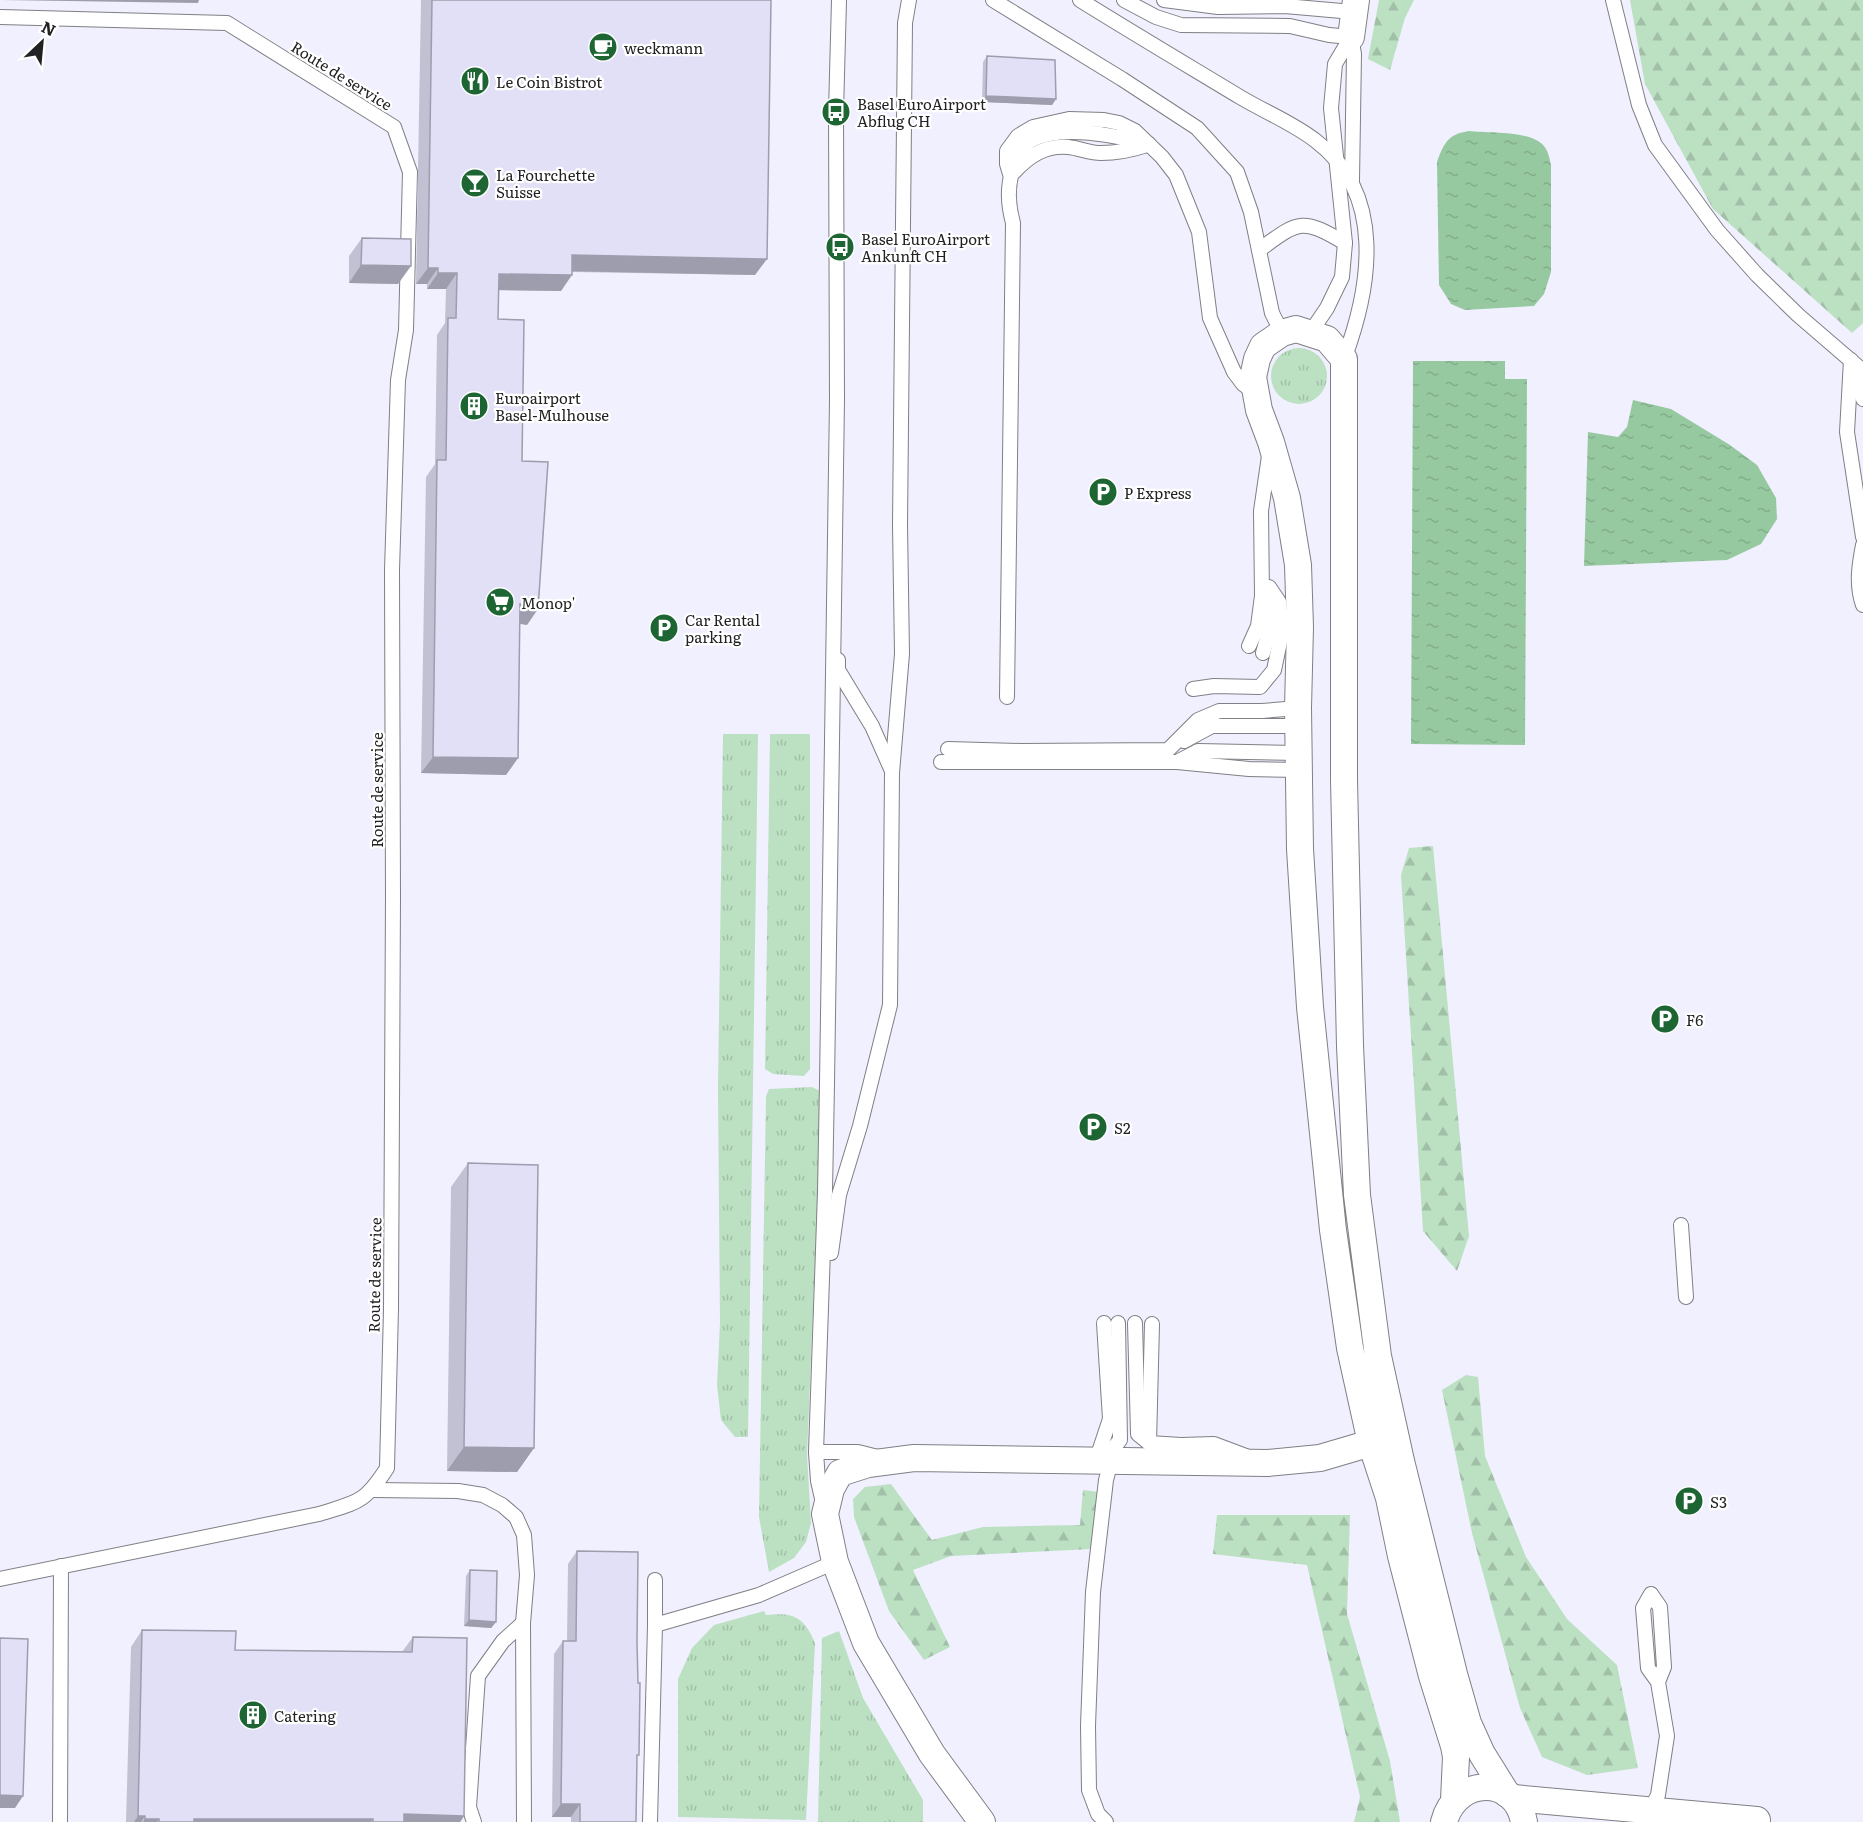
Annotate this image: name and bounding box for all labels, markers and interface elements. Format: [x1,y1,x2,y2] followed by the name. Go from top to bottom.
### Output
[12,12,72,72] north arrow
[38,14,60,41] text: N
[587,31,619,63] cafe icon: weckmann
[287,35,397,115] street label: Route de service
[624,36,703,59] place label: weckmann
[459,65,491,97] restaurant icon: Le Coin Bistrot
[496,70,602,93] place label: Le Coin Bistrot
[857,92,986,132] place label: Basel EuroAirport Abflug CH
[820,96,852,128] bus stop icon: Basel EuroAirport Abflug CH
[496,163,595,203] place label: La Fourchette Suisse
[459,167,491,199] bar icon: La Fourchette Suisse
[861,227,990,267] place label: Basel EuroAirport Ankunft CH
[824,231,856,263] bus stop icon: Basel EuroAirport Ankunft CH
[495,386,609,426] place label: Euroairport Basel-Mulhouse
[458,390,490,422] building icon: Euroairport Basel-Mulhouse
[1087,476,1119,508] parking icon: P Express
[1124,481,1191,504] place label: P Express
[484,586,516,618] supermarket icon: Monop'
[521,591,575,614] place label: Monop'
[685,608,760,648] place label: Car Rental parking
[648,612,680,644] parking icon: Car Rental parking
[365,732,388,848] street label: Route de service
[1649,1003,1681,1035] parking icon: F6
[1686,1008,1703,1031] place label: F6
[1077,1111,1109,1143] parking icon: S2
[1114,1116,1131,1139] place label: S2
[361,1217,387,1333] street label: Route de service
[1673,1485,1705,1517] parking icon: S3
[1710,1490,1727,1513] place label: S3
[237,1699,269,1731] building icon: Catering
[274,1704,337,1727] place label: Catering

